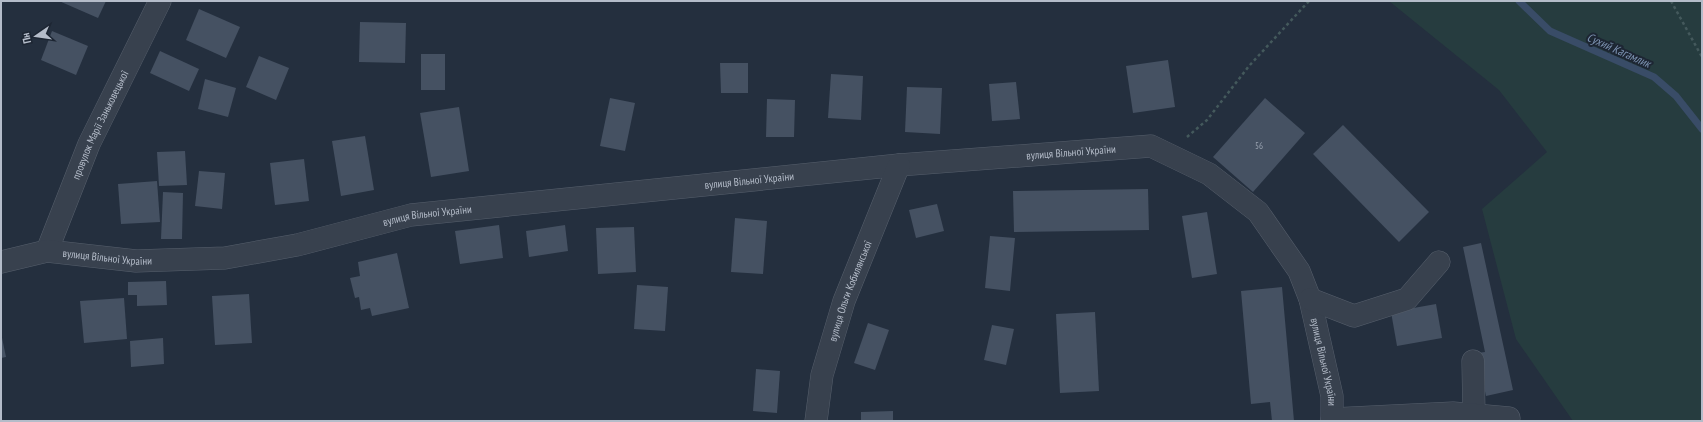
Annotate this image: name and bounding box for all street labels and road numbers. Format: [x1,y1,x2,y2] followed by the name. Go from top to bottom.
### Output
[69,68,132,181] street label: провулок Марії Заньковецької
[1026,142,1116,162] street label: вулиця Вільної України
[704,169,795,192] street label: вулиця Вільної України
[381,202,472,229] street label: вулиця Вільної України
[825,238,875,343] street label: вулиця Ольги Кобилянської
[62,246,152,268] street label: вулиця Вільної України
[1307,317,1339,406] street label: вулиця Вільної України

